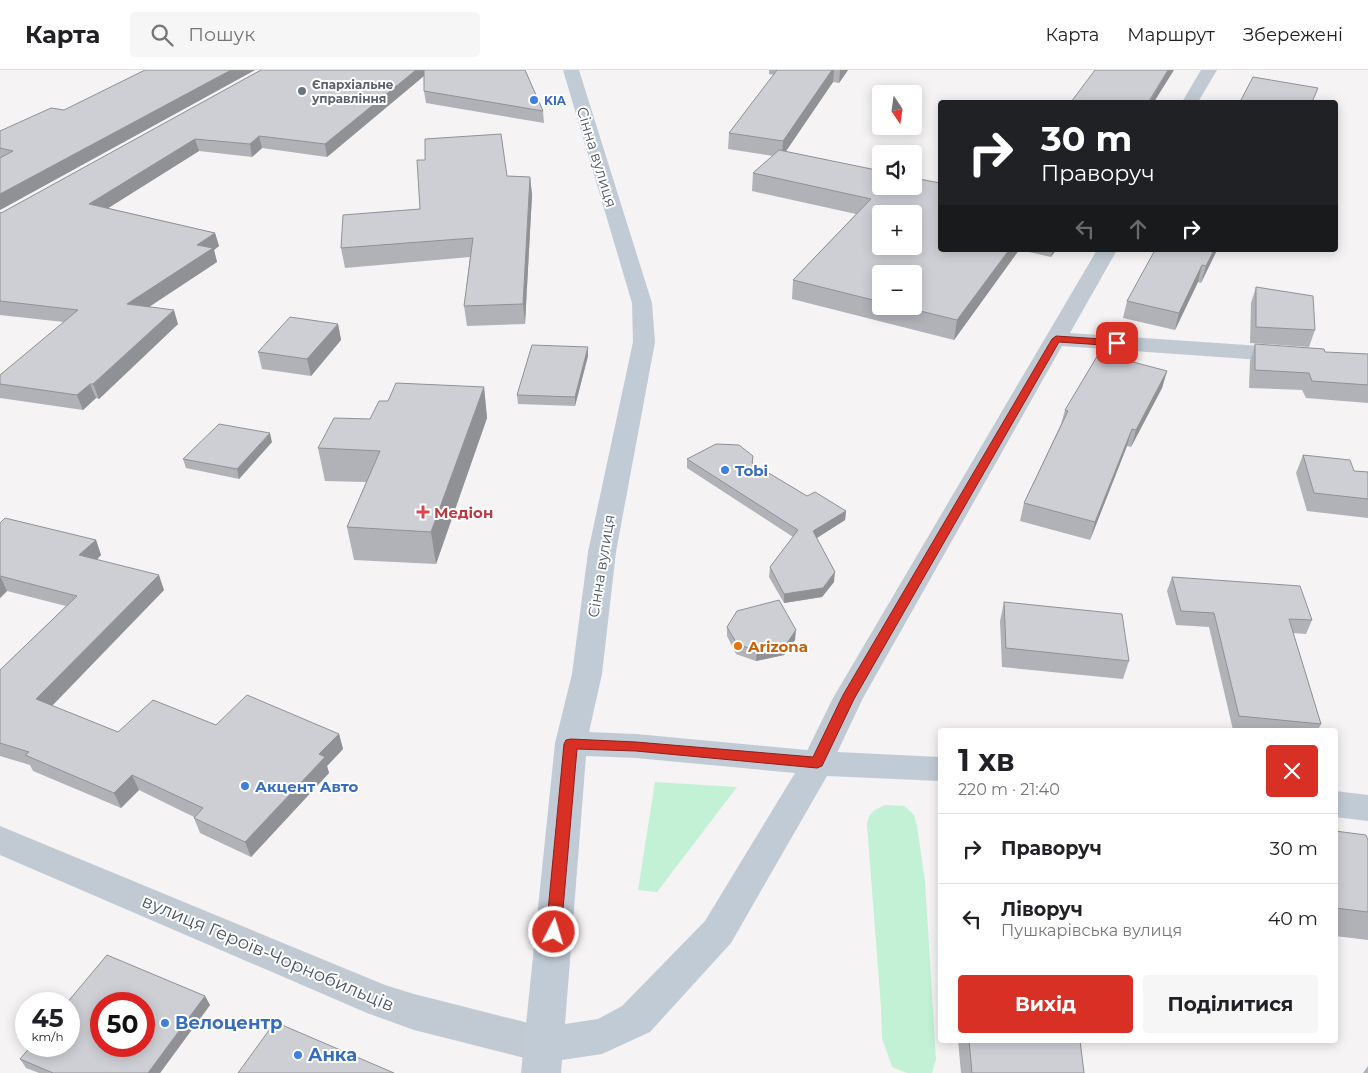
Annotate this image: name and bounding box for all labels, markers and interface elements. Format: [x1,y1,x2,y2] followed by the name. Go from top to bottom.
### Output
[130,12,480,57] search box
[25,20,100,49] text: Карта
[148,21,176,49] icon: search
[188,23,255,46] text: Пошук
[1046,24,1099,46] text: Карта
[1127,24,1215,46] text: Маршрут
[1243,24,1343,46] text: Збережені
[311,77,394,106] place label: Єпархіальне управління
[296,85,308,97] marker: Єпархіальне управління
[872,85,922,135] north arrow
[872,85,922,315] map controls
[544,93,567,108] place label: KIA
[528,94,540,106] marker: KIA
[573,104,621,210] street label: Сінна вулиця
[1041,117,1132,160] text: 30 m
[958,120,1023,185] icon: right
[872,145,922,195] button: sound
[1041,160,1155,187] text: Праворуч
[872,205,922,255] button: +
[1071,215,1099,243] icon: left
[1124,215,1152,243] icon: ahead
[1177,215,1205,243] icon: right
[872,265,922,315] button: −
[1096,322,1138,364] pin
[1103,329,1131,357] icon: arrive
[735,461,768,480] place label: Tobi
[719,464,731,476] marker: Tobi
[434,503,493,522] place label: Медіон
[416,505,430,519] marker: Медіон
[583,513,619,619] street label: Сінна вулиця
[747,637,808,656] place label: Arizona
[732,640,744,652] marker: Arizona
[958,742,1015,779] text: 1 хв
[1266,745,1318,797] button: close
[255,777,359,796] place label: Акцент Авто
[239,780,251,792] marker: Акцент Авто
[958,780,1060,799] text: 220 m · 21:40
[958,835,986,863] icon: right
[1001,837,1102,860] text: Праворуч
[1270,837,1318,860] text: 30 m
[139,890,397,1016] street label: вулиця Героїв-Чорнобильців
[1001,898,1083,921] text: Ліворуч
[527,905,579,957] position arrow
[958,905,986,933] icon: left
[1268,907,1318,930] text: 40 m
[1001,921,1182,940] text: Пушкарівська вулиця
[958,975,1133,1033] button: Вихід
[1143,975,1318,1033] button: Поділитися
[90,992,155,1057] speed limit sign: 50
[31,1003,64,1033] text: 45
[175,1012,283,1034] place label: Велоцентр
[159,1017,171,1029] marker: Велоцентр
[31,1029,64,1044] text: km/h
[308,1044,357,1066] place label: Анка
[292,1049,304,1061] marker: Анка

